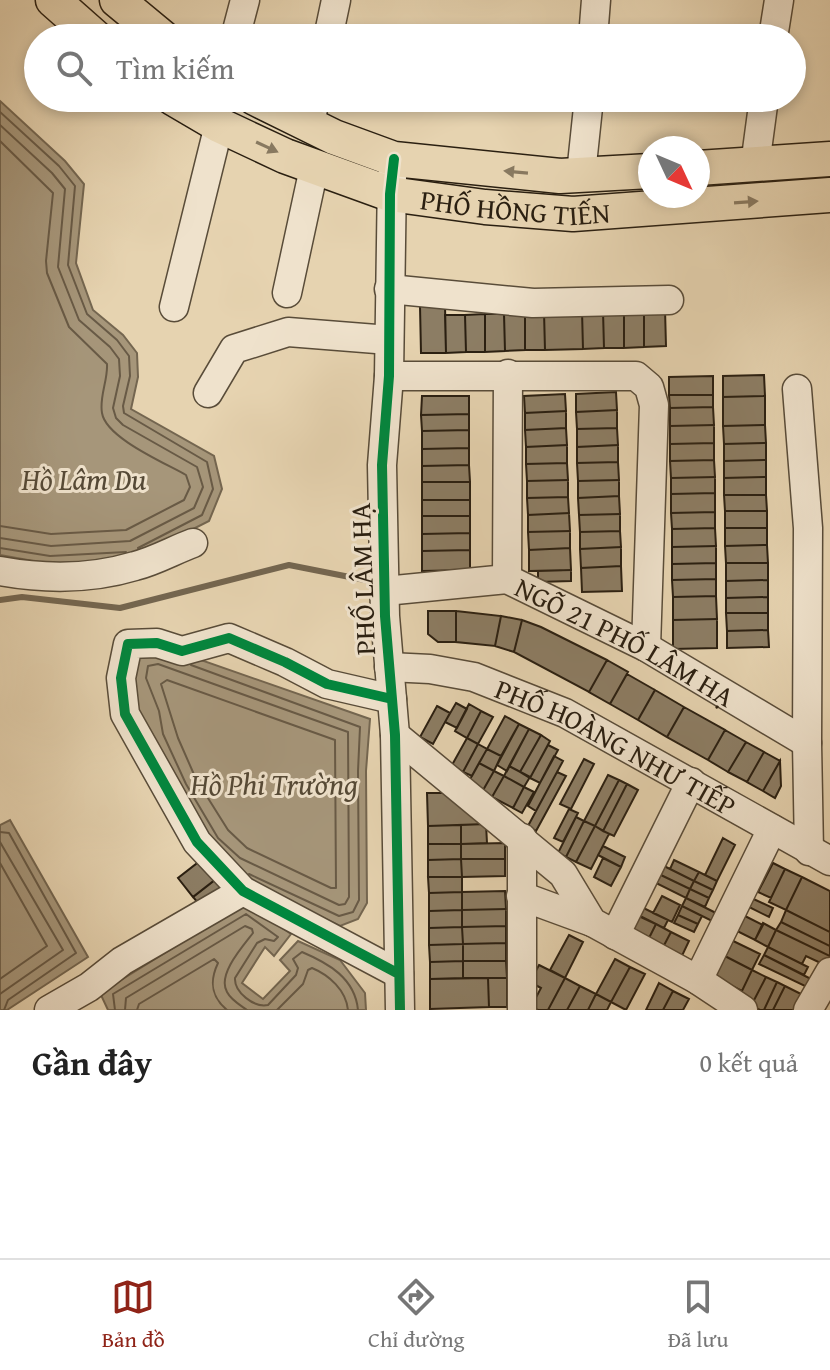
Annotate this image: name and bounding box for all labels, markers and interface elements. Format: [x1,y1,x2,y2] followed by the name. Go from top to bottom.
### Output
[24,24,806,112] search box
[52,46,96,90] icon: search
[116,46,235,90] text: Tìm kiếm
[638,136,710,208] north arrow
[255,140,278,154] one-way arrow
[503,166,528,179] one-way arrow
[418,178,611,235] street label: PHỐ HỒNG TIẾN
[734,195,759,208] one-way arrow
[20,457,147,501] water label: Hồ Lâm Du
[339,502,385,656] street label: PHỐ LÂM HẠ
[509,566,743,716] street label: NGÕ 21 PHỐ LÂM HẠ
[490,667,744,825] street label: PHỐ HOÀNG NHƯ TIẾP
[189,762,358,806] water label: Hồ Phi Trường
[32,1038,152,1087] text: Gần đây
[699,1043,798,1082] text: 0 kết quả
[102,1275,165,1355] tab: Bản đồ
[368,1275,464,1355] tab: Chỉ đường
[668,1275,728,1355] tab: Đã lưu

